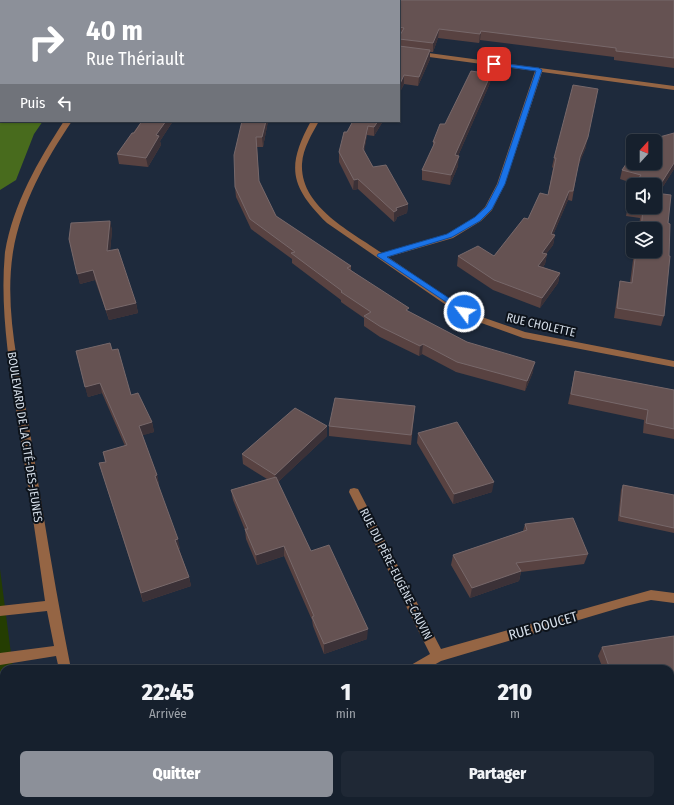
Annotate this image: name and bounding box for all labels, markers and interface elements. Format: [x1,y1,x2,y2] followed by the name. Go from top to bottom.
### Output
[86,14,143,47] text: 40 m
[20,16,72,68] icon: right
[477,47,511,81] pin
[86,48,185,70] text: Rue Thériault
[483,53,505,75] icon: arrive
[54,92,76,114] icon: left
[20,94,46,112] text: Puis
[626,134,662,170] north arrow
[626,134,662,258] map controls
[626,178,662,214] button: sound
[626,222,662,258] button: layers
[443,291,485,333] position arrow
[505,310,577,340] street label: RUE CHOLETTE
[5,350,46,523] street label: BOULEVARD DE LA CITÉ-DES-JEUNES
[357,506,436,642] street label: RUE DU PÈRE-EUGÈNE-CAUVIN
[507,608,580,644] street label: RUE DOUCET
[142,678,194,706] text: 22:45
[341,678,351,706] text: 1
[498,678,532,706] text: 210
[149,706,187,721] text: Arrivée
[336,706,356,721] text: min
[510,706,520,721] text: m
[20,751,333,797] button: Quitter
[341,751,654,797] button: Partager

